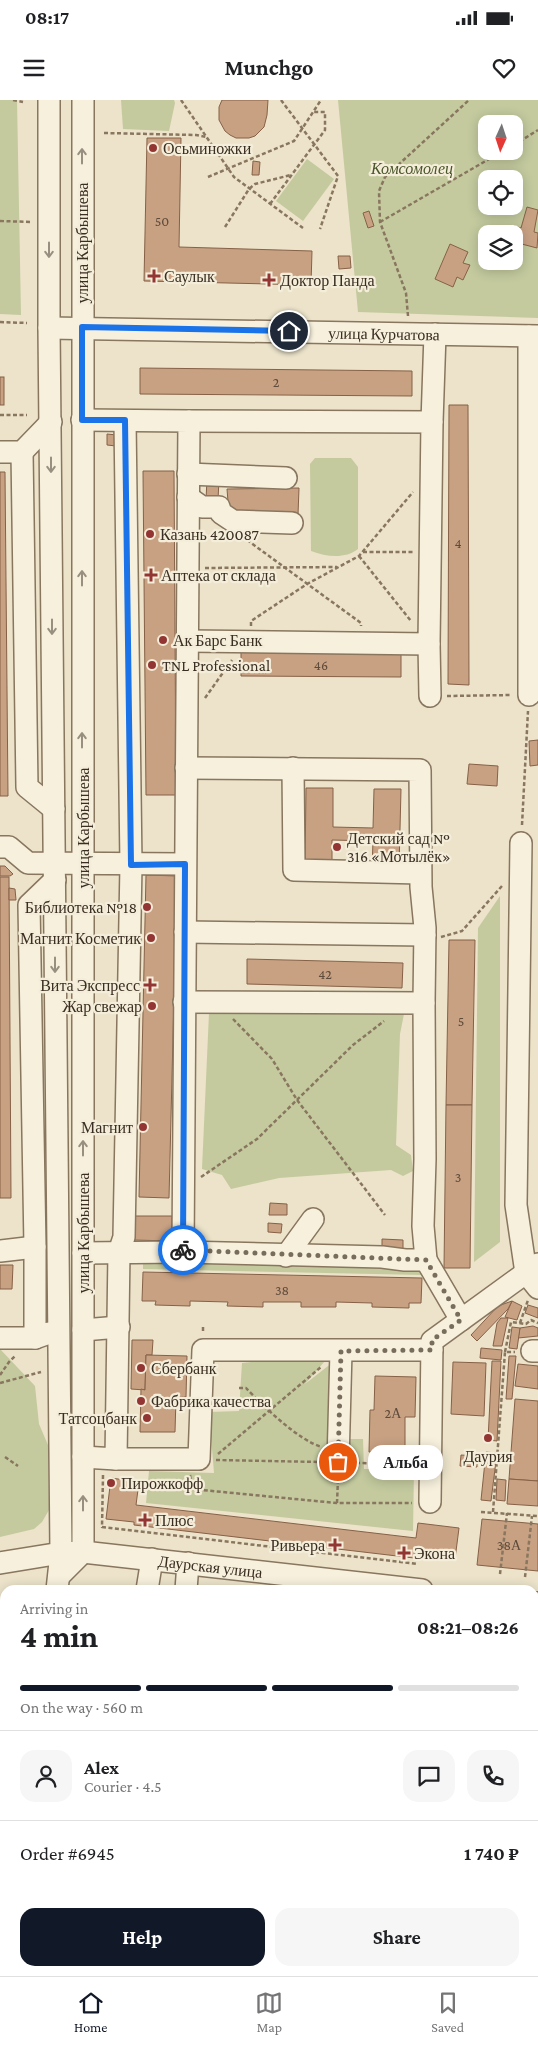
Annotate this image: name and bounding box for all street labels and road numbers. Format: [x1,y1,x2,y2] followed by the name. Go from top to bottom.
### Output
[74,183,92,303] street label: улица Карбышева
[328,324,440,343] street label: улица Курчатова
[75,768,93,888] street label: улица Карбышева
[75,1173,93,1293] street label: улица Карбышева
[157,1552,263,1581] street label: Даурская улица

